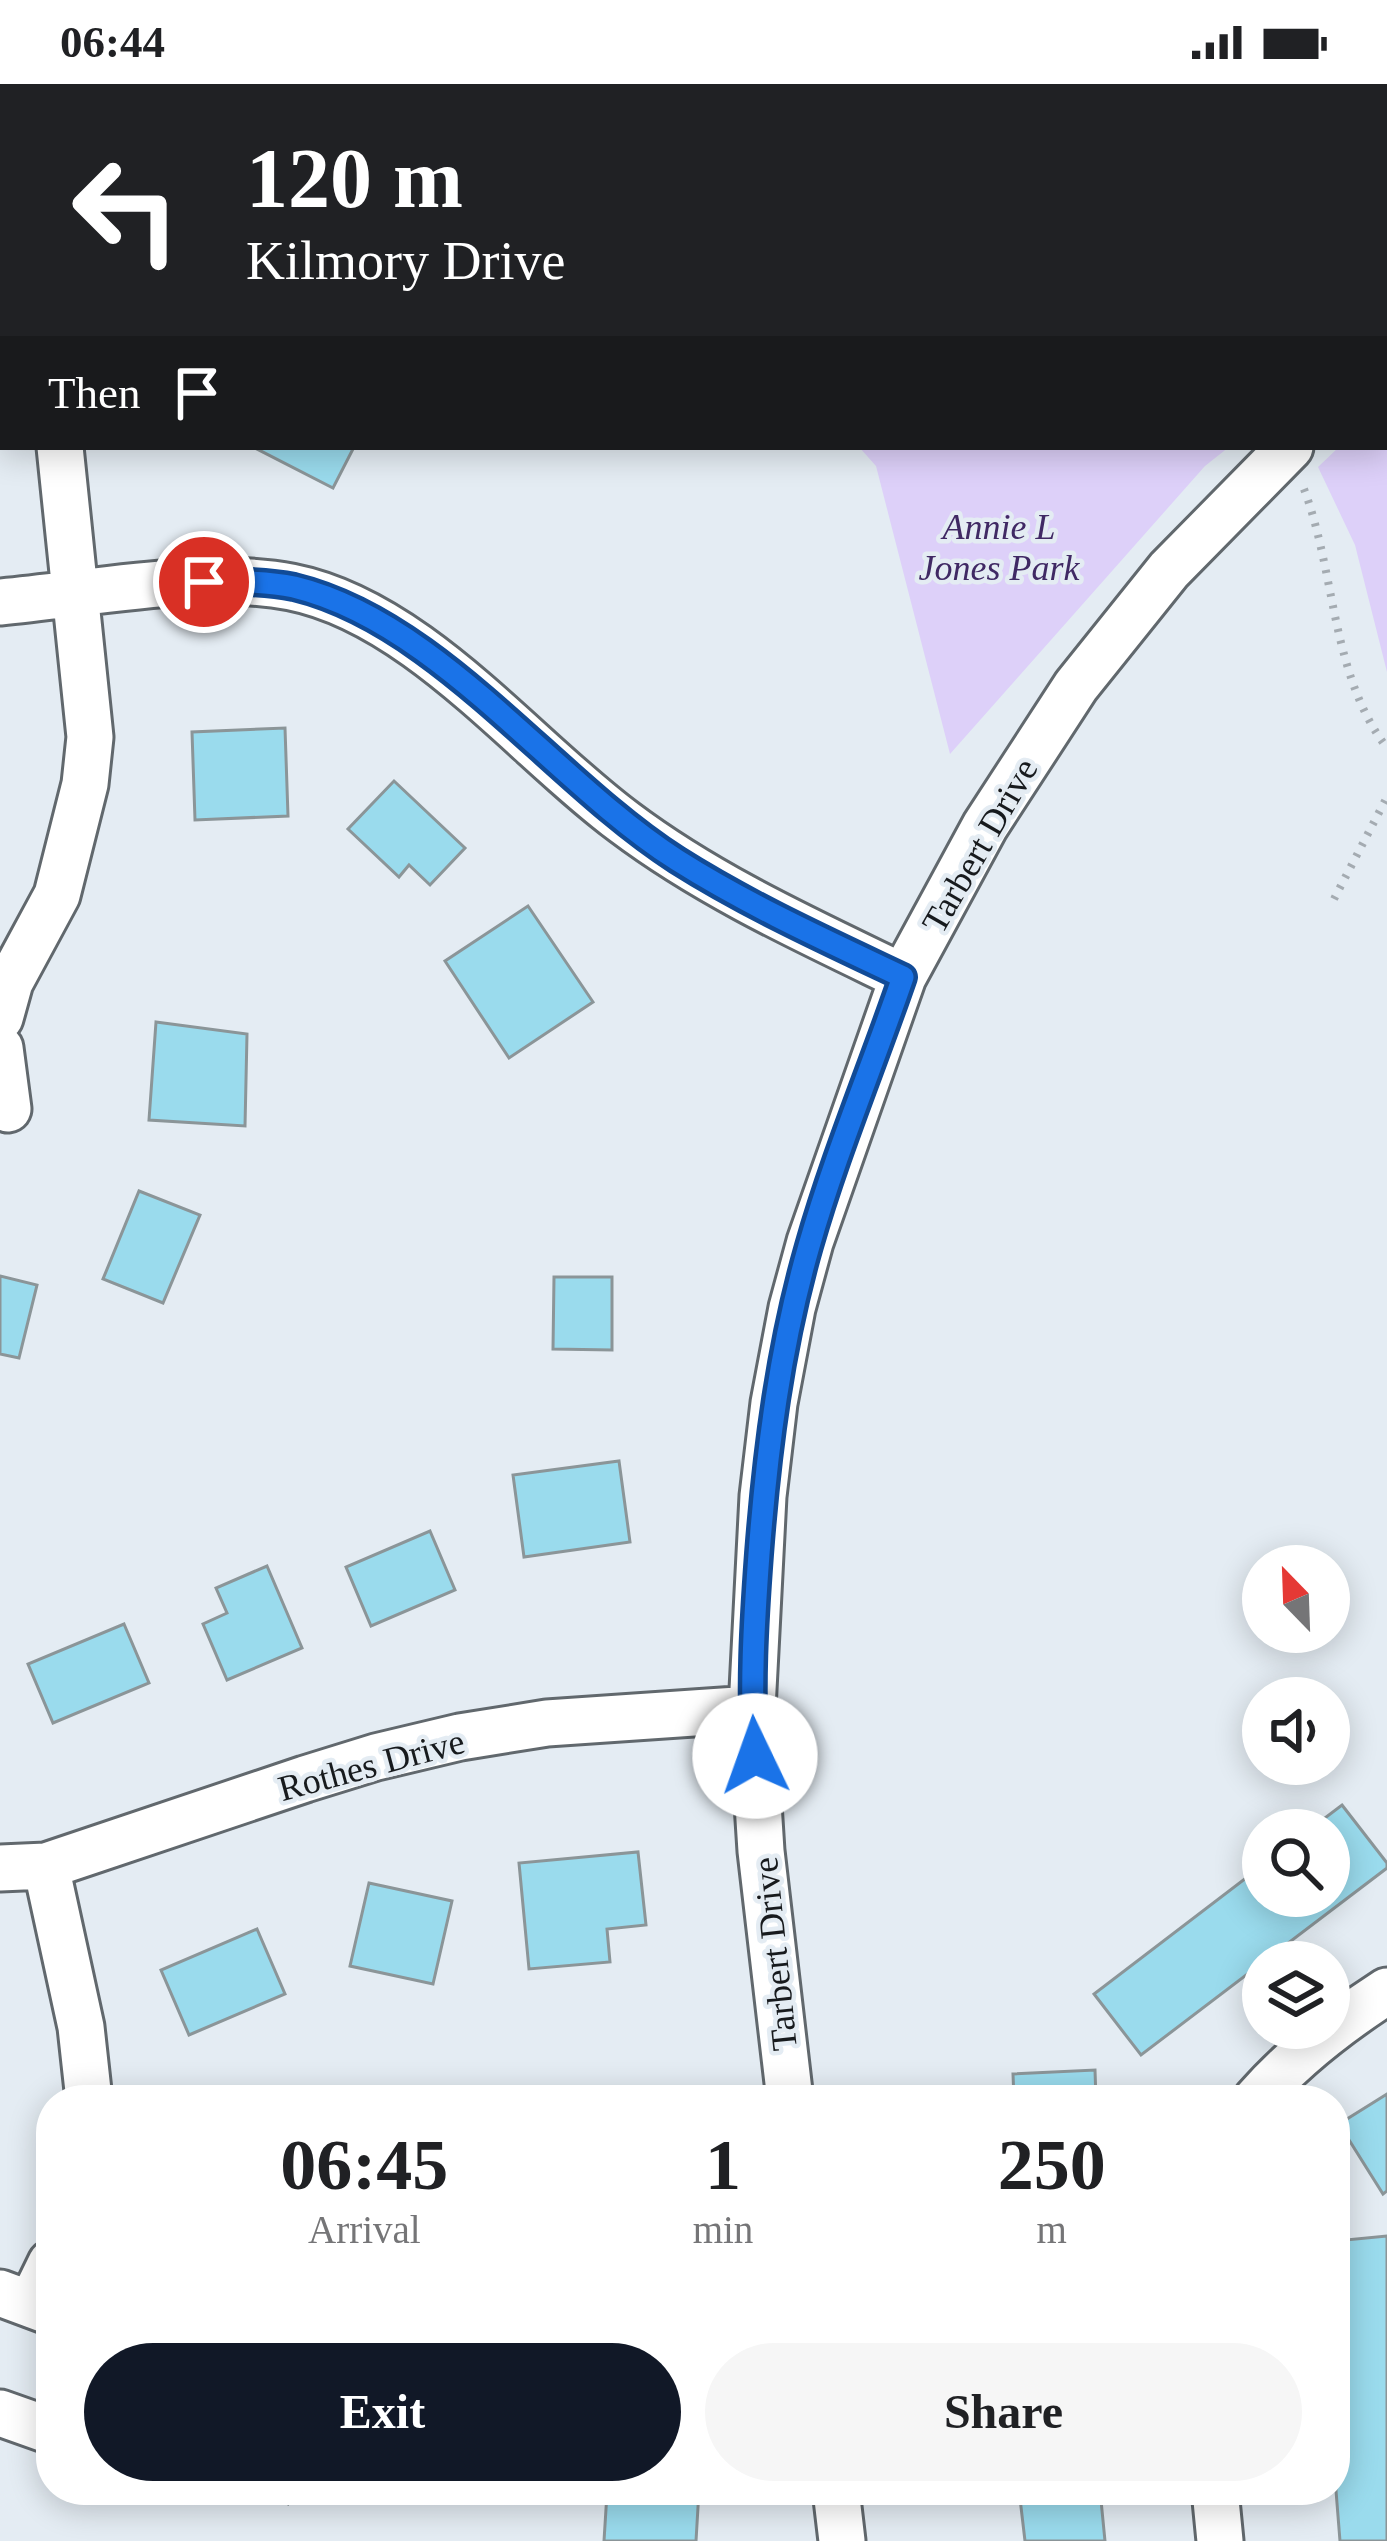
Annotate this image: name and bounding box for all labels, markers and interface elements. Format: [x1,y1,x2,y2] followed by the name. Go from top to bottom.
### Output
[60,17,165,67] text: 06:44
[48,132,204,288] icon: left
[246,132,463,225] text: 120 m
[246,231,565,291] text: Kilmory Drive
[164,360,230,426] icon: arrive
[48,368,140,418] text: Then
[919,507,1080,588] park label: Annie L Jones Park
[153,531,255,633] pin
[171,549,237,615] icon: arrive
[914,751,1046,940] street label: Tarbert Drive
[1242,1545,1350,1653] north arrow
[1242,1545,1350,2049] map controls
[1242,1677,1350,1785] button: sound
[692,1693,818,1819] position arrow
[274,1721,469,1809] street label: Rothes Drive
[1242,1809,1350,1917] button: search
[745,1855,805,2053] street label: Tarbert Drive
[1242,1941,1350,2049] button: layers
[280,2125,448,2205] text: 06:45
[705,2125,741,2205] text: 1
[998,2125,1106,2205] text: 250
[308,2208,421,2251] text: Arrival
[693,2208,753,2251] text: min
[1036,2208,1067,2251] text: m
[84,2343,681,2481] button: Exit
[705,2343,1302,2481] button: Share

